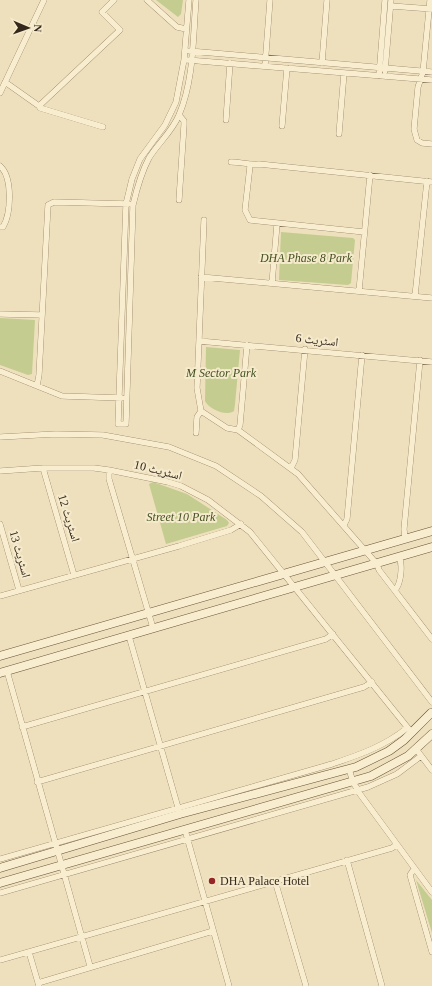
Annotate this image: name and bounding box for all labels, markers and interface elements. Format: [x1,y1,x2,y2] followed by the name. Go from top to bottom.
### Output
[8,8,48,48] north arrow
[32,24,44,33] text: N
[259,251,353,265] park label: DHA Phase 8 Park
[295,331,339,349] street label: اسٹریٹ 6
[185,366,257,380] park label: M Sector Park
[133,457,184,483] street label: اسٹریٹ 10
[55,493,83,544] street label: اسٹریٹ 12
[147,510,216,524] park label: Street 10 Park
[6,529,33,580] street label: اسٹریٹ 13
[220,874,310,888] place label: DHA Palace Hotel
[207,876,217,886] marker: DHA Palace Hotel

